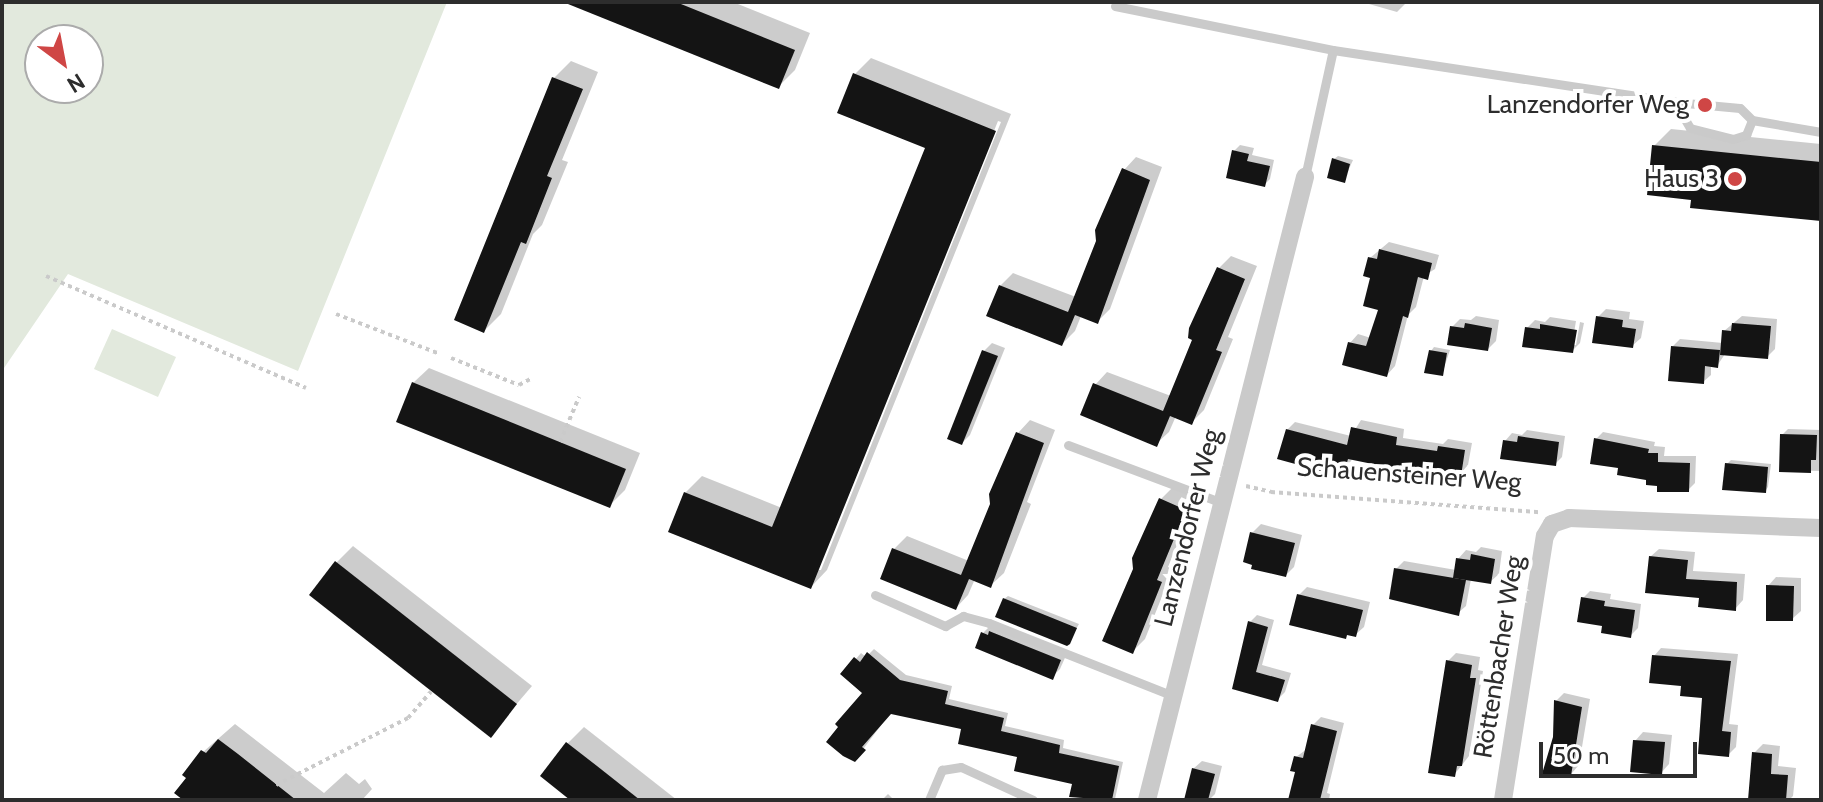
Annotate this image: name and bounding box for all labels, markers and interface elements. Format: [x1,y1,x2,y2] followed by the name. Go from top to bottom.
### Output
[24,24,104,104] north arrow
[62,68,90,99] text: N
[1487,89,1689,121] place label: Lanzendorfer Weg
[1696,96,1714,114] marker: Lanzendorfer Weg
[1644,163,1719,195] place label: Haus 3
[1726,170,1744,188] marker: Haus 3
[1148,426,1228,630] street label: Lanzendorfer Weg
[1296,452,1522,498] street label: Schauensteiner Weg
[1468,554,1530,760] street label: Röttenbacher Weg
[1543,726,1701,776] scale bar
[1553,741,1609,770] text: 50 m

